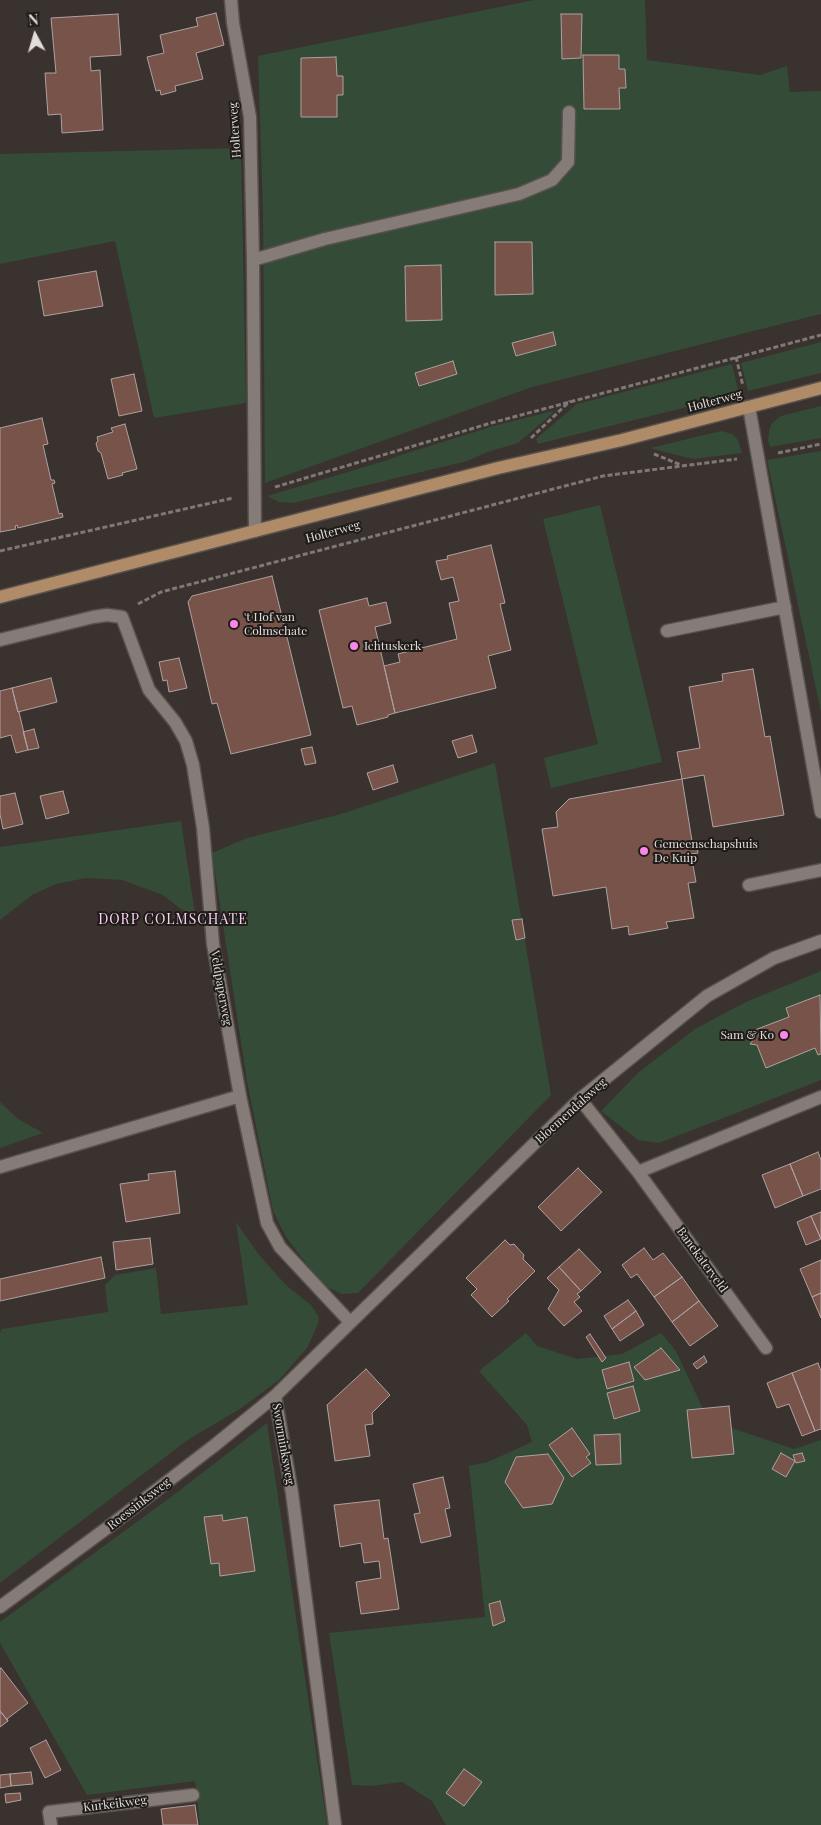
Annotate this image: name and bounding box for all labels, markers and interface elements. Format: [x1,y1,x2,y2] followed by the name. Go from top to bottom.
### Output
[10,10,60,60] north arrow
[27,10,39,30] text: N
[226,102,244,158] street label: Holterweg
[686,387,744,415] street label: Holterweg
[304,518,362,546] street label: Holterweg
[244,610,307,638] place label: 't Hof van Colmschate
[228,618,240,630] marker: 't Hof van Colmschate
[364,639,421,653] place label: Ichtuskerk
[348,640,360,652] marker: Ichtuskerk
[654,837,758,865] place label: Gemeenschapshuis De Kuip
[638,845,650,857] marker: Gemeenschapshuis De Kuip
[96,912,250,928] district label: DORP COLMSCHATE
[207,949,235,1027] street label: Veldpaperweg
[720,1028,774,1042] place label: Sam & Ko
[778,1029,790,1041] marker: Sam & Ko
[533,1075,609,1147] street label: Bloemendalsweg
[674,1225,730,1295] street label: Banekaterveld
[269,1402,297,1486] street label: Sworminksweg
[105,1475,173,1533] street label: Roessinksweg
[82,1793,148,1815] street label: Kurkeikweg

